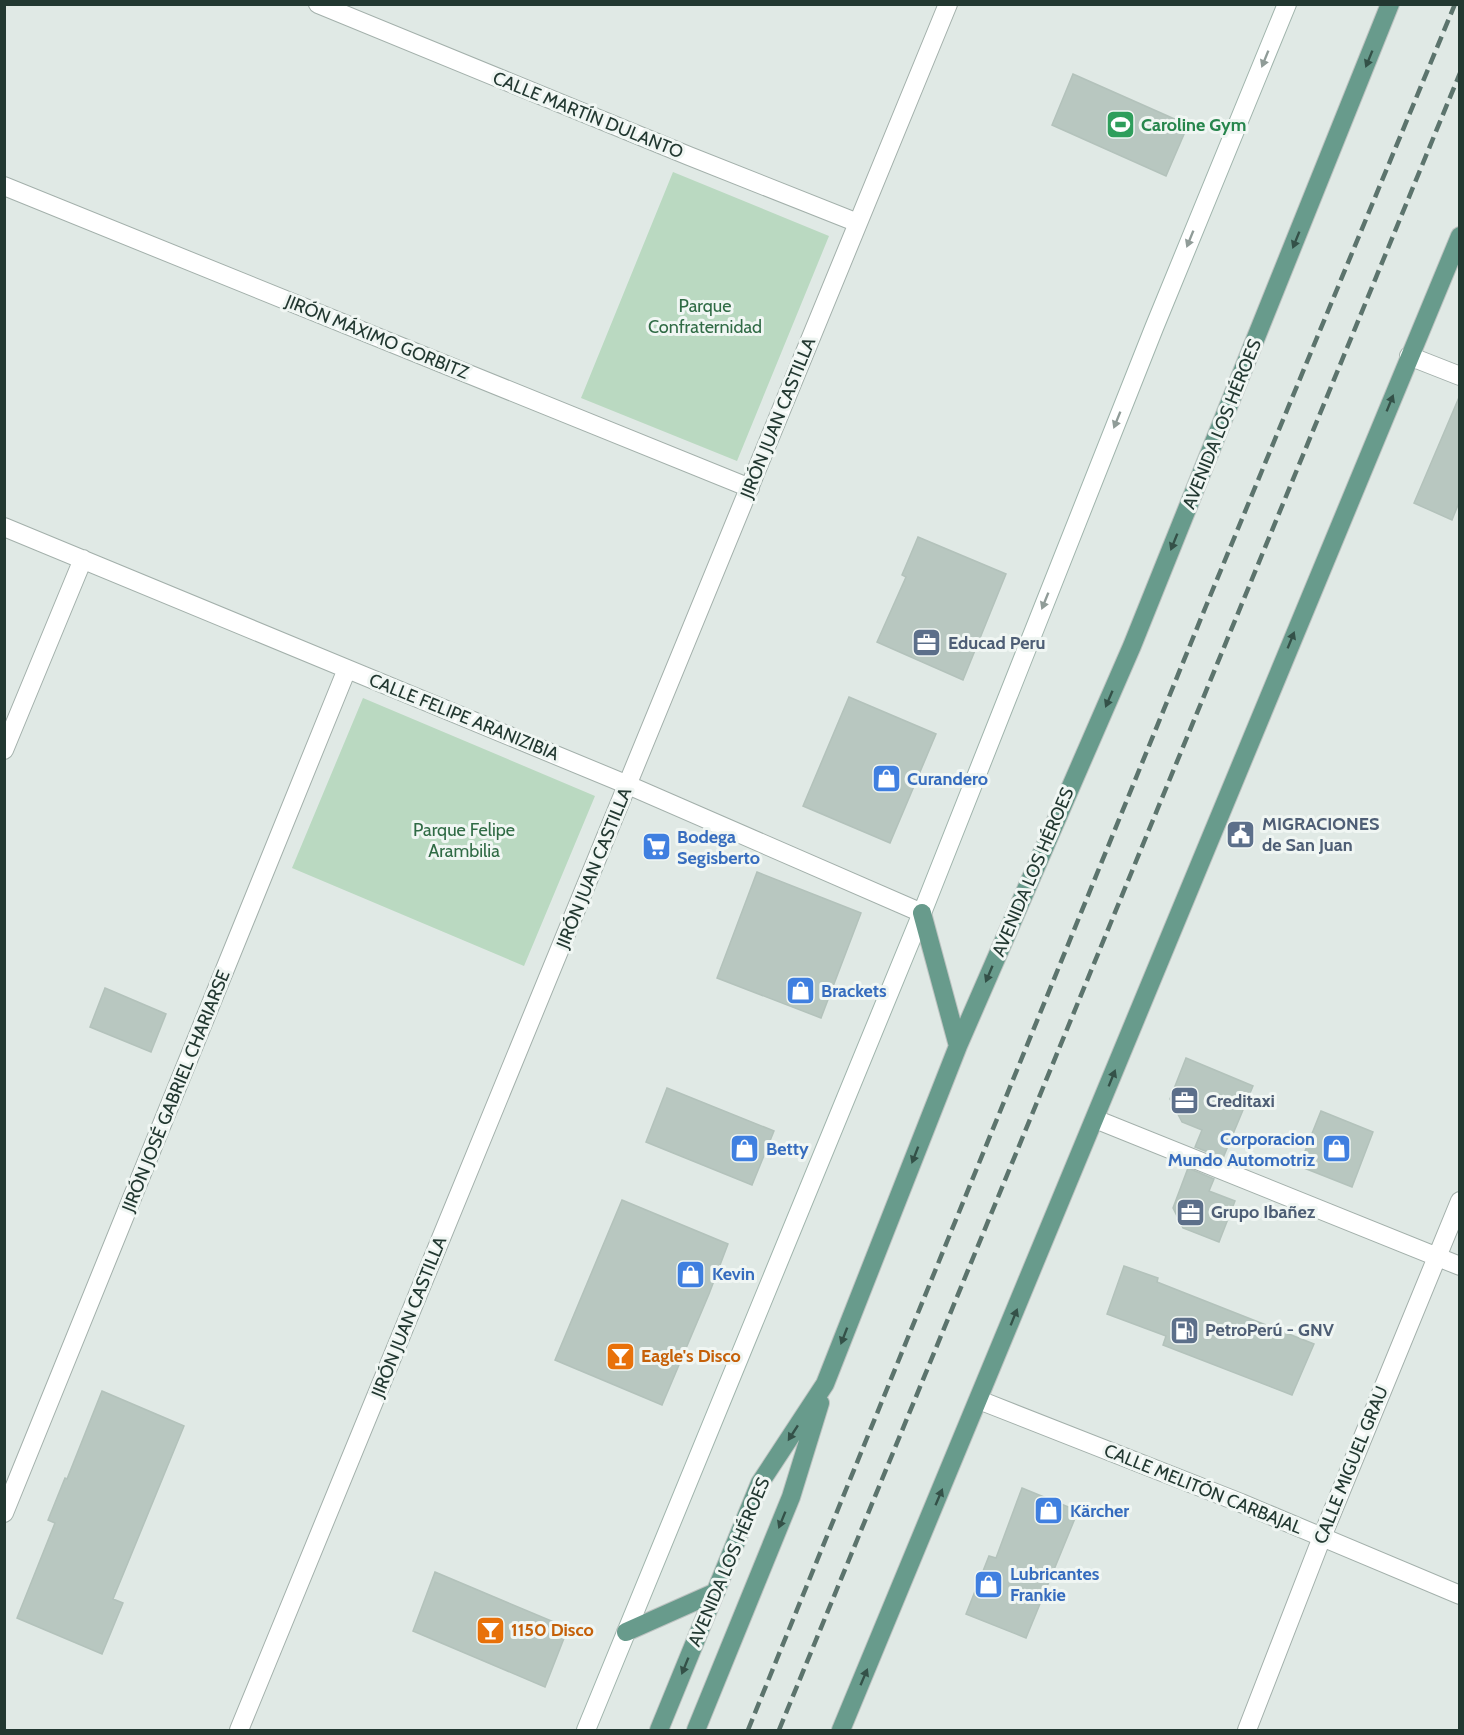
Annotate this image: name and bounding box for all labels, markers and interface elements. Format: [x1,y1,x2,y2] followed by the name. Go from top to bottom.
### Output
[1260,50,1270,68] one-way arrow
[1363,50,1373,68] one-way arrow
[490,67,687,163] street label: CALLE MARTÍN DULANTO
[1104,109,1136,141] sports icon: Caroline Gym
[1141,114,1246,136] place label: Caroline Gym
[1185,230,1194,248] one-way arrow
[1291,231,1300,249] one-way arrow
[281,290,472,384] street label: JIRÓN MÁXIMO GORBITZ
[648,295,762,338] park label: Parque Confraternidad
[735,334,820,503] street label: JIRÓN JUAN CASTILLA
[1178,336,1266,512] street label: AVENIDA LOS HÉROES
[1385,394,1395,412] one-way arrow
[1112,411,1122,429] one-way arrow
[1169,534,1179,552] one-way arrow
[1040,592,1049,610] one-way arrow
[911,627,943,659] office icon: Educad Peru
[1286,631,1296,649] one-way arrow
[948,632,1045,654] place label: Educad Peru
[366,669,562,765] street label: CALLE FELIPE ARANIZIBIA
[1104,691,1113,708] one-way arrow
[870,763,902,795] shop icon: Curandero
[907,768,988,790] place label: Curandero
[551,784,636,953] street label: JIRÓN JUAN CASTILLA
[987,784,1079,960] street label: AVENIDA LOS HÉROES
[1262,813,1379,856] place label: MIGRACIONES de San Juan
[1225,818,1257,850] public building icon: MIGRACIONES de San Juan
[413,819,515,862] park label: Parque Felipe Arambilia
[677,826,760,869] place label: Bodega Segisberto
[640,831,672,863] supermarket icon: Bodega Segisberto
[984,966,994,984] one-way arrow
[117,967,235,1216] street label: JIRÓN JOSÉ GABRIEL CHARIARSE
[784,975,816,1007] shop icon: Brackets
[821,980,887,1002] place label: Brackets
[1108,1069,1117,1087] one-way arrow
[1169,1085,1201,1117] office icon: Creditaxi
[1206,1090,1275,1112] place label: Creditaxi
[1168,1128,1315,1171] place label: Corporacion Mundo Automotriz
[729,1133,761,1165] shop icon: Betty
[1320,1133,1352,1165] shop icon: Corporacion Mundo Automotriz
[766,1138,809,1160] place label: Betty
[910,1146,919,1164] one-way arrow
[1174,1196,1206,1228] office icon: Grupo Ibañez
[1211,1201,1316,1223] place label: Grupo Ibañez
[366,1233,451,1402] street label: JIRÓN JUAN CASTILLA
[675,1258,707,1290] shop icon: Kevin
[712,1263,755,1285] place label: Kevin
[1009,1307,1019,1325] one-way arrow
[1168,1314,1200,1346] fuel station icon: PetroPerú - GNV
[1205,1319,1335,1341] place label: PetroPerú - GNV
[839,1328,849,1346] one-way arrow
[604,1340,636,1372] bar icon: Eagle's Disco
[641,1345,741,1367] place label: Eagle's Disco
[1309,1383,1393,1547] street label: CALLE MIGUEL GRAU
[788,1425,799,1441] one-way arrow
[1101,1439,1305,1539] street label: CALLE MELITÓN CARBAJAL
[683,1474,775,1650] street label: AVENIDA LOS HÉROES
[934,1487,944,1505] one-way arrow
[1033,1495,1065,1527] shop icon: Kärcher
[1070,1500,1129,1522] place label: Kärcher
[777,1511,787,1529] one-way arrow
[1010,1563,1100,1606] place label: Lubricantes Frankie
[973,1568,1005,1600] shop icon: Lubricantes Frankie
[474,1614,506,1646] bar icon: 1150 Disco
[511,1619,594,1641] place label: 1150 Disco
[680,1657,689,1675] one-way arrow
[859,1667,869,1685] one-way arrow

